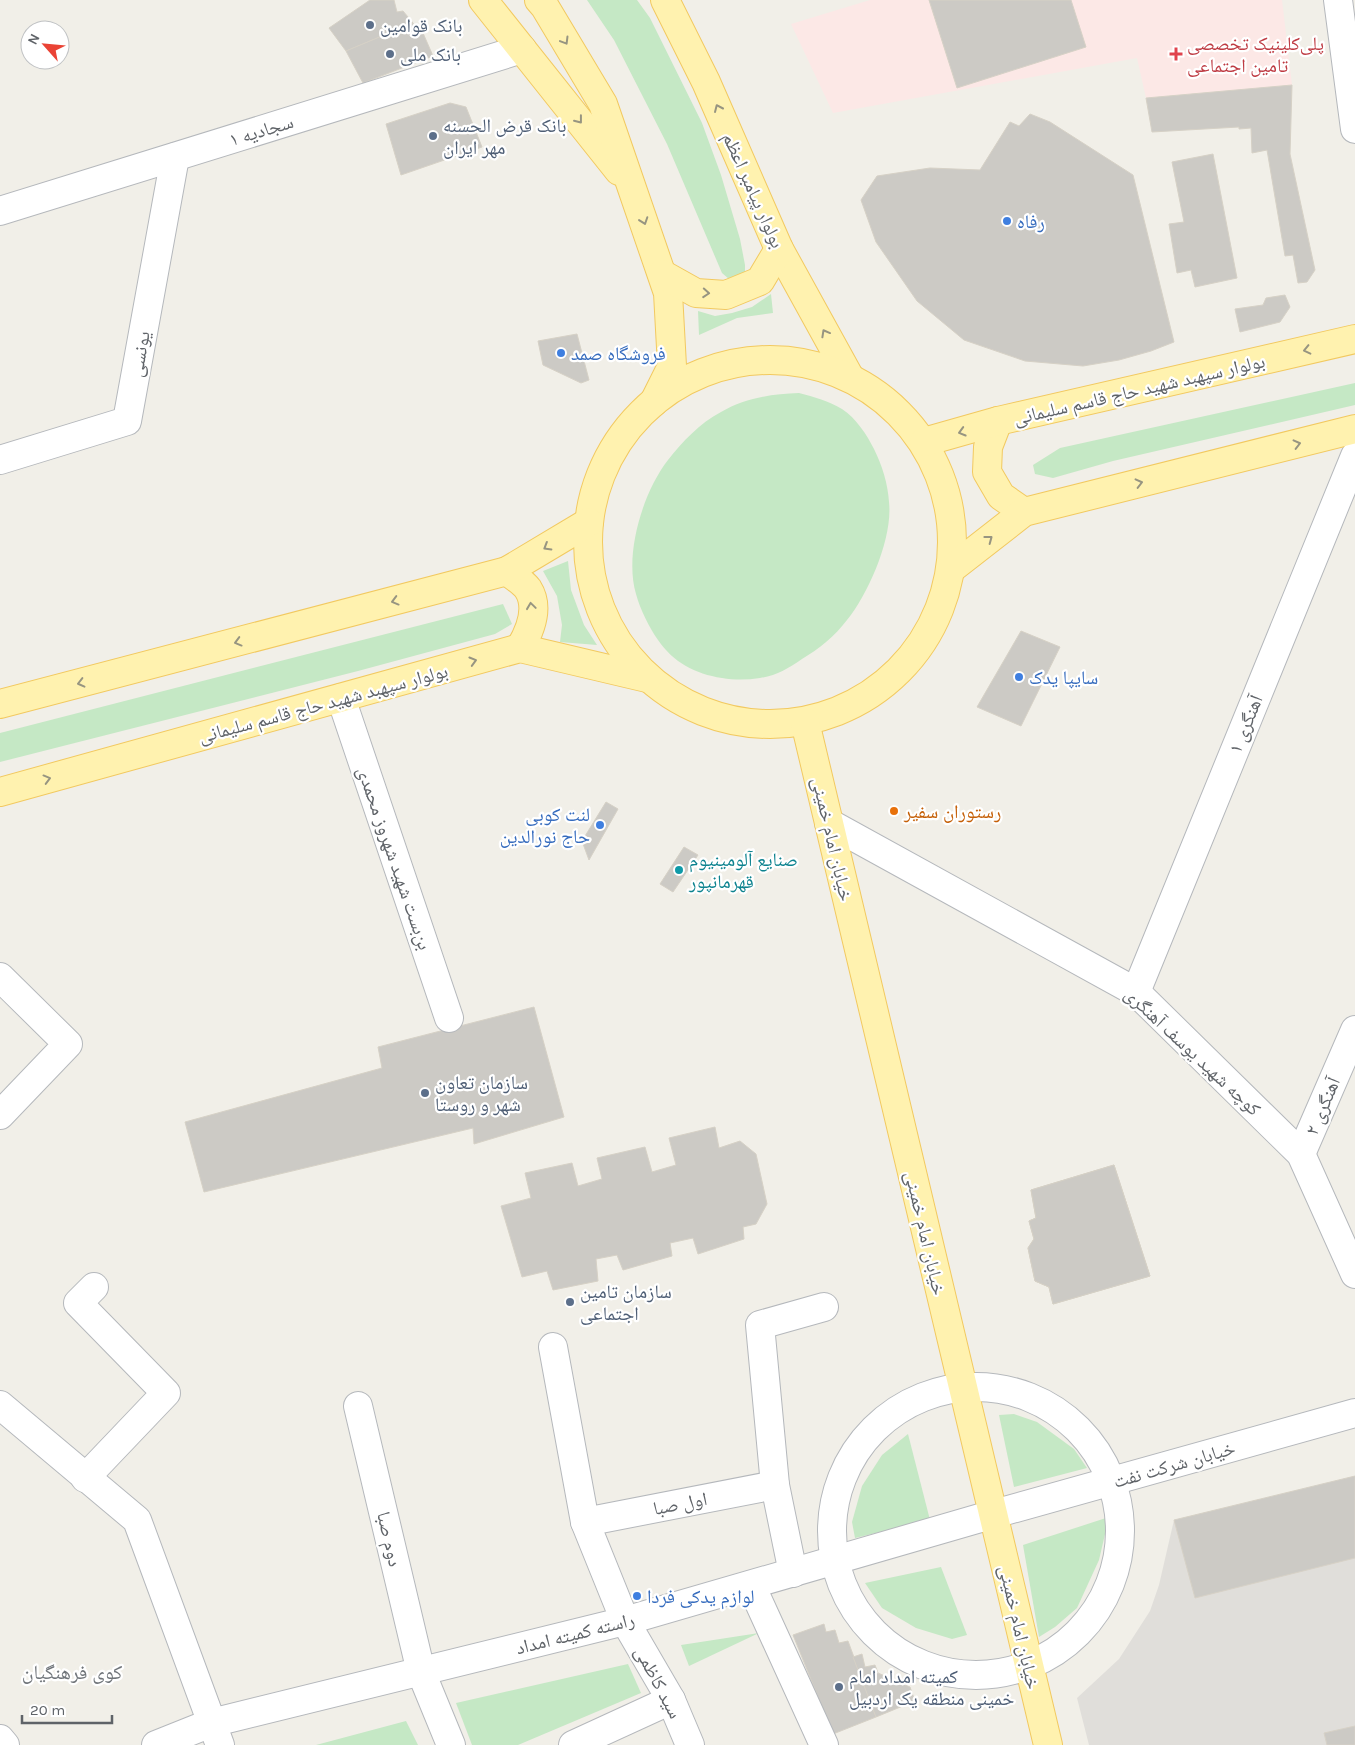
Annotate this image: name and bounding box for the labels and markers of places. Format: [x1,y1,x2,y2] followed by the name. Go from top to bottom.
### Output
[380,15,463,37] place label: بانک قوامین
[364,19,376,31] marker: بانک قوامین
[1187,33,1324,77] place label: پلی‌کلینیک تخصصی تامین اجتماعی
[400,44,461,66] place label: بانک ملی
[1169,47,1183,61] marker: پلی‌کلینیک تخصصی تامین اجتماعی
[384,48,396,60] marker: بانک ملی
[443,115,566,159] place label: بانک قرض الحسنه مهر ایران
[427,130,439,142] marker: بانک قرض الحسنه مهر ایران
[1017,211,1045,233] place label: رفاه
[1001,215,1013,227] marker: رفاه
[571,343,666,365] place label: فروشگاه صمد
[555,347,567,359] marker: فروشگاه صمد
[1029,667,1098,689] place label: سایپا یدک
[1013,671,1025,683] marker: سایپا یدک
[903,801,1001,823] place label: رستوران سفیر
[500,804,590,848] place label: لنت کوبی حاج نورالدین
[888,805,900,817] marker: رستوران سفیر
[594,819,606,831] marker: لنت کوبی حاج نورالدین
[688,849,798,893] place label: صنایع آلومینیوم قهرمانپور
[673,864,685,876] marker: صنایع آلومینیوم قهرمانپور
[435,1072,528,1116] place label: سازمان تعاون شهر و روستا
[419,1087,431,1099] marker: سازمان تعاون شهر و روستا
[580,1281,672,1325] place label: سازمان تامین اجتماعی
[564,1296,576,1308] marker: سازمان تامین اجتماعی
[647,1586,755,1610] place label: لوازم یدکی فردا
[631,1590,643,1602] marker: لوازم یدکی فردا
[849,1666,1014,1710] place label: کمیته امداد امام خمینی منطقه یک اردبیل
[833,1681,845,1693] marker: کمیته امداد امام خمینی منطقه یک اردبیل

